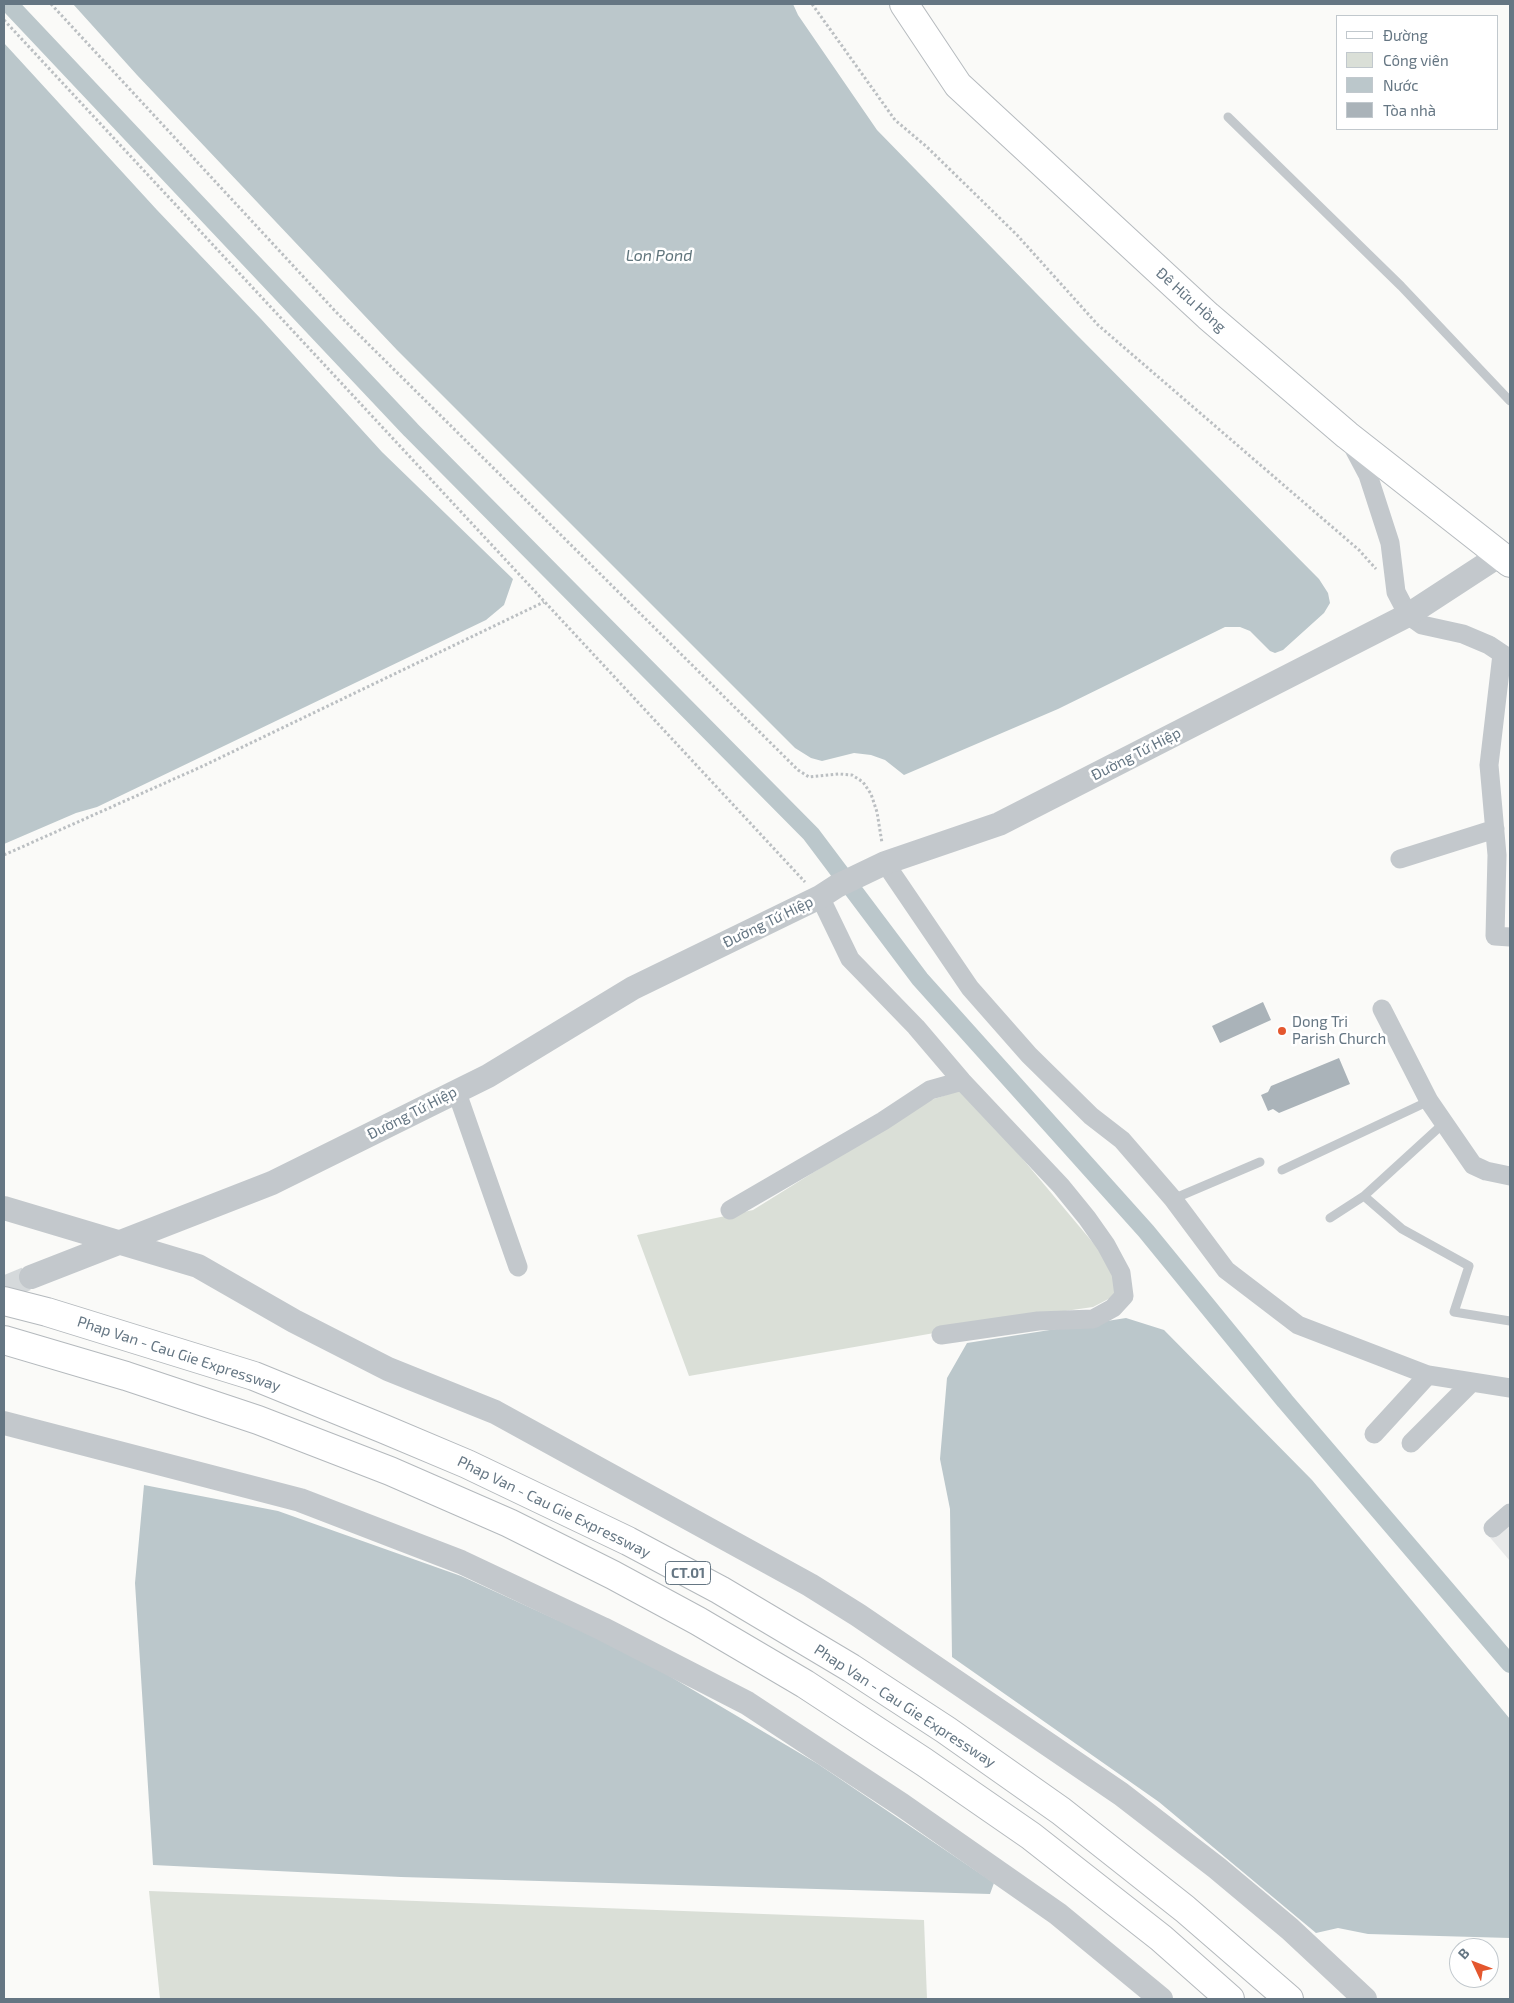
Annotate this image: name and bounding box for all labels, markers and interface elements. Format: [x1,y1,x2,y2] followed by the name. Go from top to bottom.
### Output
[1336,15,1499,130] legend
[1383,26,1428,44] text: Đường
[1383,51,1449,69] text: Công viên
[1383,76,1419,94] text: Nước
[1383,101,1436,119] text: Tòa nhà
[626,246,692,266] water label: Lon Pond
[1152,264,1230,336] street label: Đê Hữu Hồng
[1088,724,1184,784] street label: Đường Tứ Hiệp
[720,892,816,952] street label: Đường Tứ Hiệp
[1292,1013,1386,1048] place label: Dong Tri Parish Church
[1276,1025,1288,1037] marker: Dong Tri Parish Church
[364,1083,460,1143] street label: Đường Tứ Hiệp
[75,1313,283,1395] street label: Phap Van - Cau Gie Expressway
[454,1452,654,1562] street label: Phap Van - Cau Gie Expressway
[666,1562,710,1585] road number: CT.01
[811,1641,999,1771] street label: Phap Van - Cau Gie Expressway
[1449,1938,1499,1988] north arrow
[1454,1944,1473,1962] text: B

